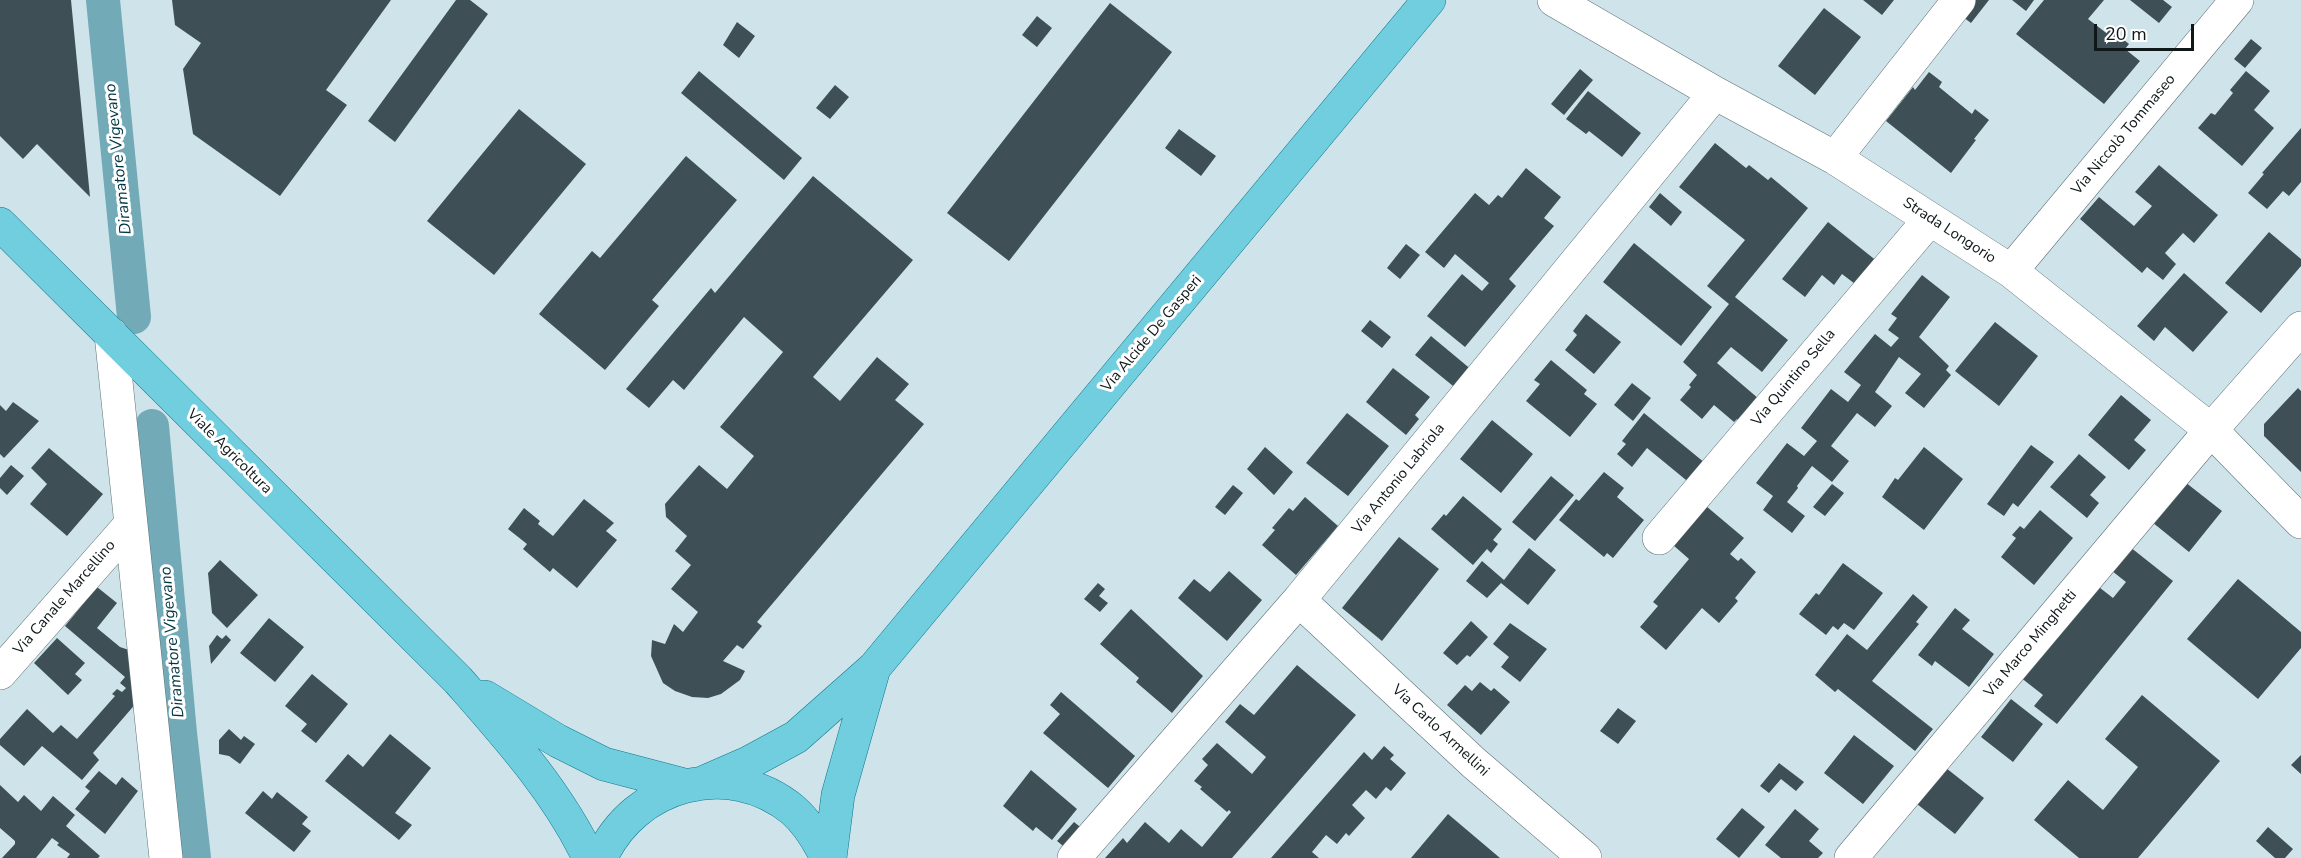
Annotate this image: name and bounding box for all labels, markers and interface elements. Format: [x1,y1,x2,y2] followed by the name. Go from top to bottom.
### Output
[2097,12,2198,50] scale bar
[2105,22,2147,46] text: 20 m
[2068,71,2180,199] street label: Via Niccolò Tommaseo
[102,83,136,235] water label: Diramatore Vigevano
[1899,194,1999,268] street label: Strada Longorio
[1098,272,1206,396] street label: Via Alcide De Gasperi
[1748,326,1840,430] street label: Via Quintino Sella
[183,406,275,498] street label: Viale Agricoltura
[1349,420,1449,538] street label: Via Antonio Labriola
[10,537,120,659] street label: Via Canale Marcellino
[157,566,189,718] water label: Diramatore Vigevano
[1981,587,2081,701] street label: Via Marco Minghetti
[1387,681,1493,781] street label: Via Carlo Armellini

